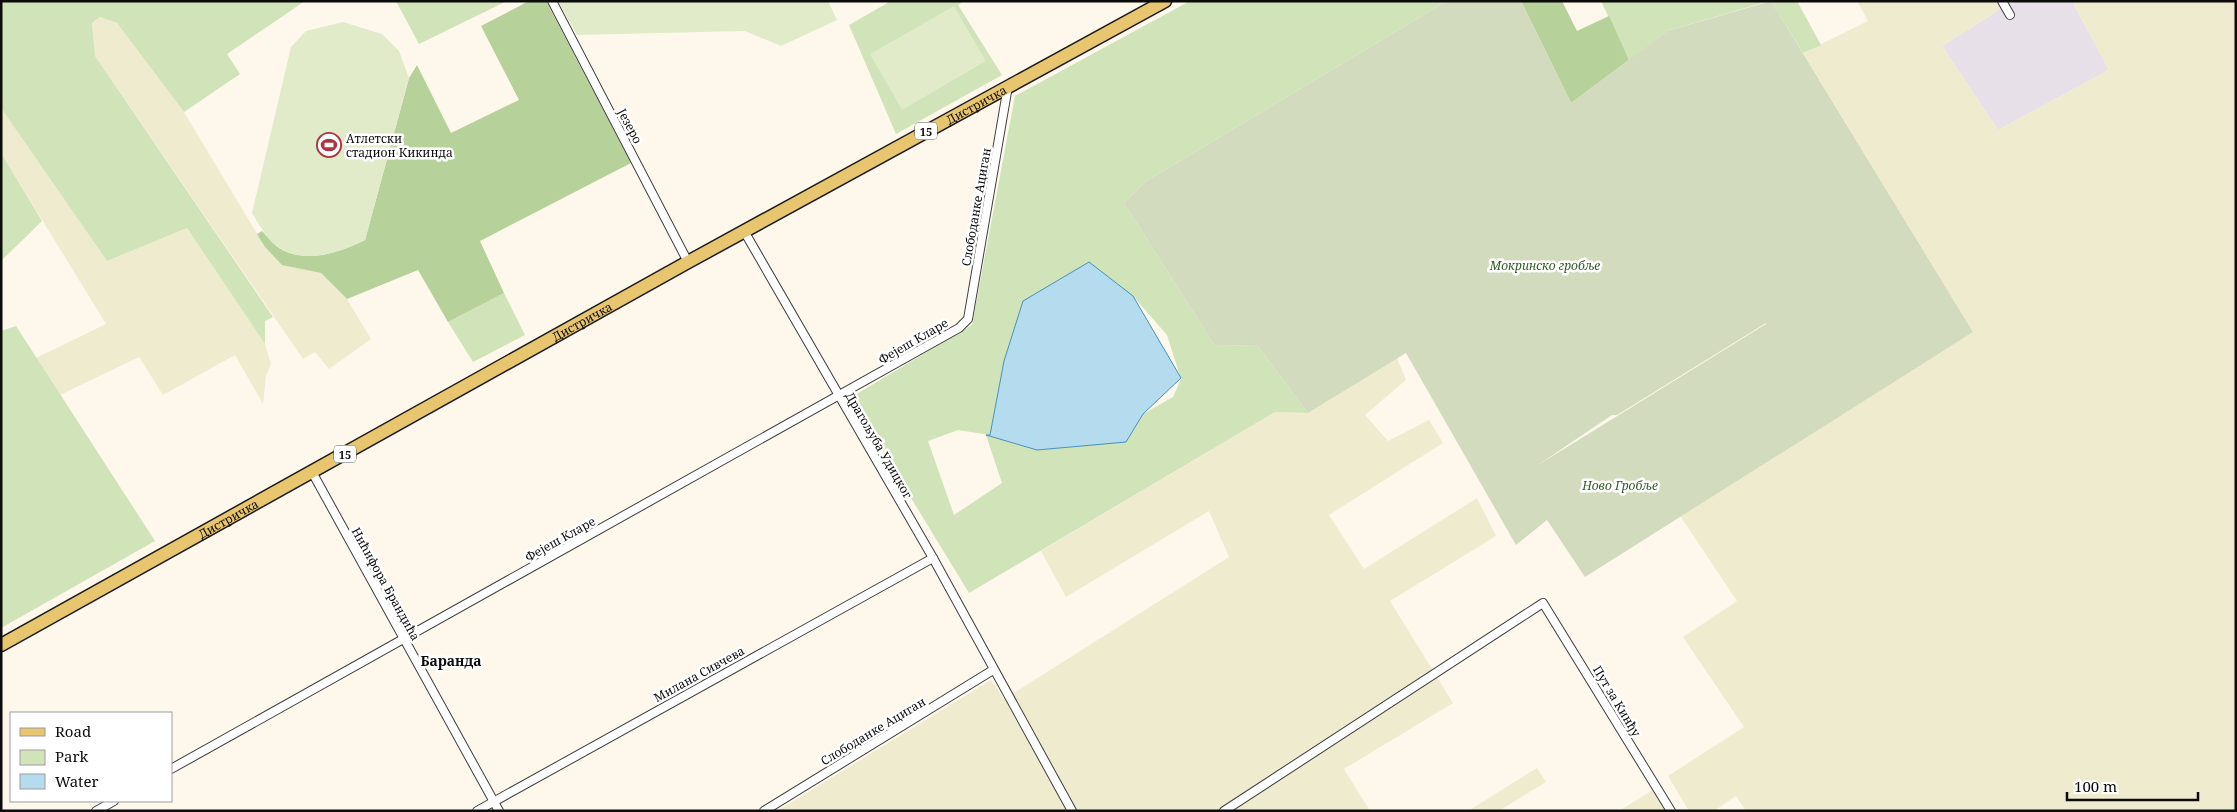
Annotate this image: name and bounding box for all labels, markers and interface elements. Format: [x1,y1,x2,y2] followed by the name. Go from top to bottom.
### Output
[943,81,1010,128] street label: Дистричка
[613,105,646,147] street label: Језеро
[915,122,937,140] road number: 15
[346,130,453,161] place label: Атлетски стадион Кикинда
[316,132,342,158] sports icon: Атлетски стадион Кикинда
[957,147,995,267] street label: Слободанке Ациган
[1489,257,1600,274] park label: Мокринско гробље
[549,297,615,345] street label: Дистричка
[875,314,951,368] street label: Фејеш Кларе
[842,389,917,502] street label: Драгољуба Удицког
[334,446,356,462] road number: 15
[1581,477,1658,494] park label: Ново Гробље
[195,495,261,542] street label: Дистричка
[522,513,598,565] street label: Фејеш Кларе
[348,524,424,644] street label: Нићифора Брандића
[651,642,748,706] street label: Милана Сивчева
[420,651,482,670] district label: Баранда
[1589,662,1645,740] street label: Пут за Кинђу
[817,693,929,769] street label: Слободанке Ациган
[10,712,172,802] legend
[55,721,91,741] text: Road
[55,746,89,766] text: Park
[2067,770,2198,802] scale bar
[55,771,98,791] text: Water
[2074,776,2117,796] text: 100 m

